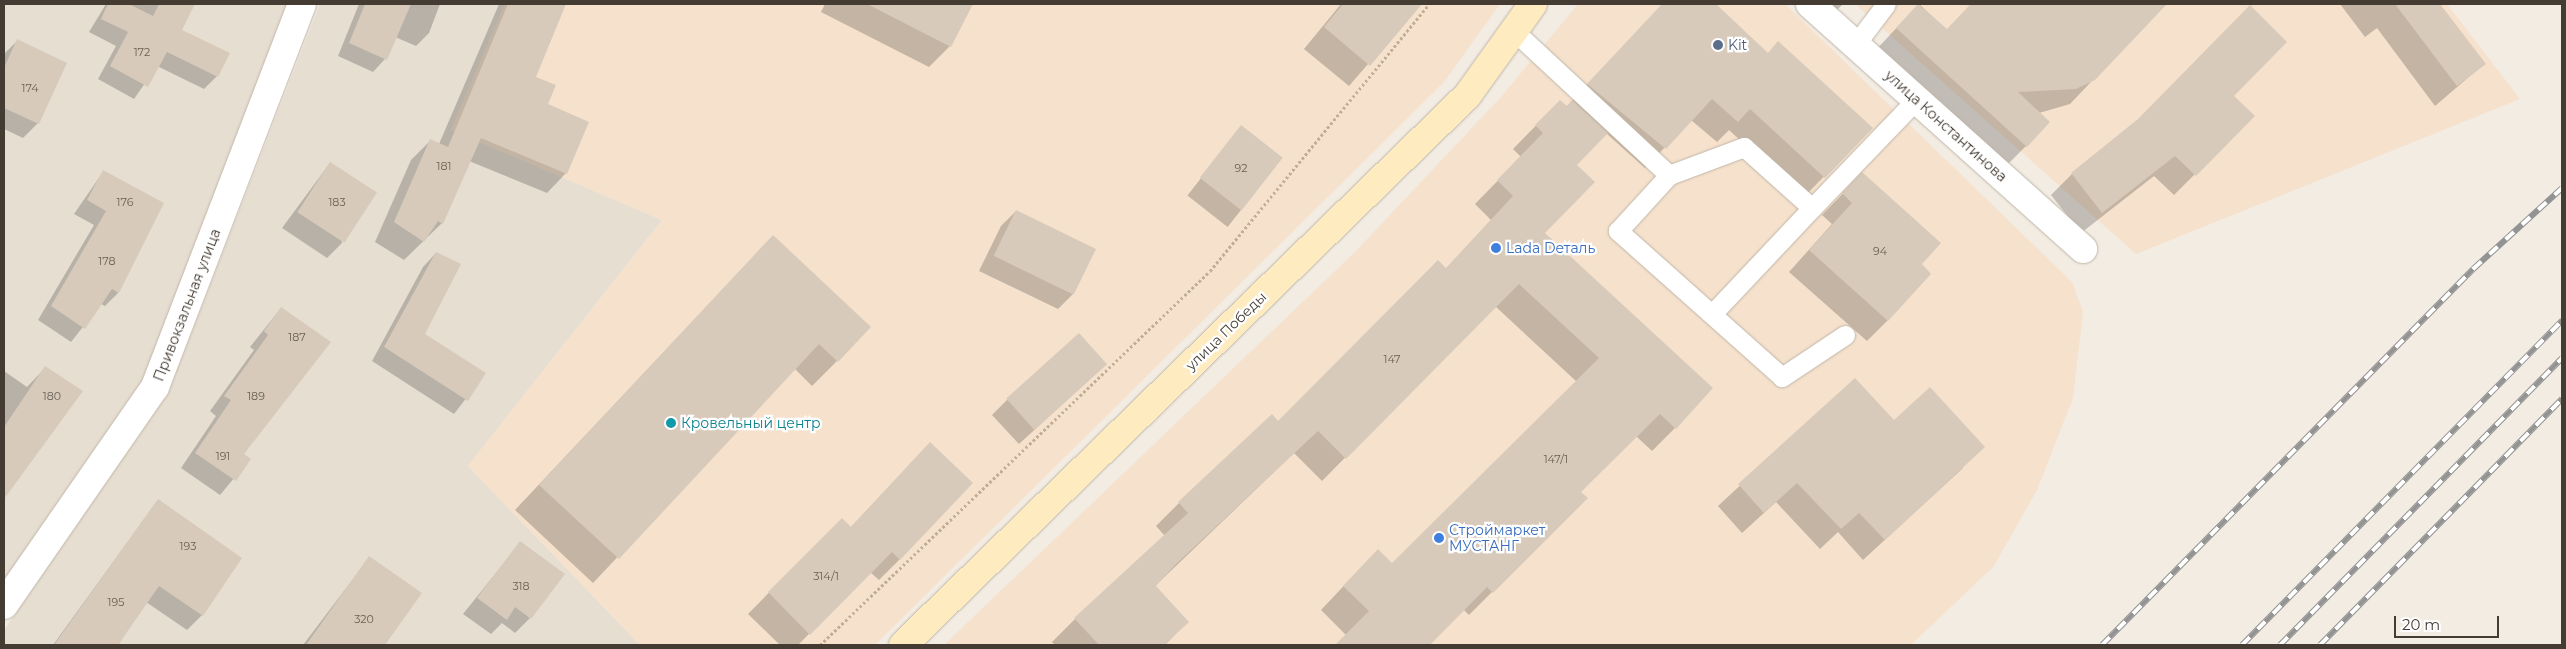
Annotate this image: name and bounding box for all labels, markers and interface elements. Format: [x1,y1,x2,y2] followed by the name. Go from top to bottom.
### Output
[1728,37,1747,53] place label: Kit
[1712,39,1724,51] marker: Kit
[134,45,150,59] house number: 172
[1882,67,2010,185] street label: улица Константинова
[21,81,39,95] house number: 174
[437,159,451,173] house number: 181
[1235,161,1247,175] house number: 92
[117,195,133,209] house number: 176
[328,195,346,209] house number: 183
[150,226,224,384] street label: Привокзальная улица
[1506,240,1595,256] place label: Lada Dеталь
[1490,242,1502,254] marker: Lada Dеталь
[1873,244,1887,258] house number: 94
[98,254,116,268] house number: 178
[1182,288,1270,374] street label: улица Победы
[288,330,306,344] house number: 187
[1383,352,1401,366] house number: 147
[43,389,61,403] house number: 180
[247,389,265,403] house number: 189
[681,415,821,431] place label: Кровельный центр
[665,417,677,429] marker: Кровельный центр
[216,449,230,463] house number: 191
[1544,452,1568,466] house number: 147/1
[1449,522,1545,554] place label: Строймаркет МУСТАНГ
[1433,532,1445,544] marker: Строймаркет МУСТАНГ
[180,539,196,553] house number: 193
[813,569,839,583] house number: 314/1
[512,579,530,593] house number: 318
[108,595,124,609] house number: 195
[2396,606,2501,638] scale bar
[354,612,374,626] house number: 320
[2402,615,2440,634] text: 20 m

